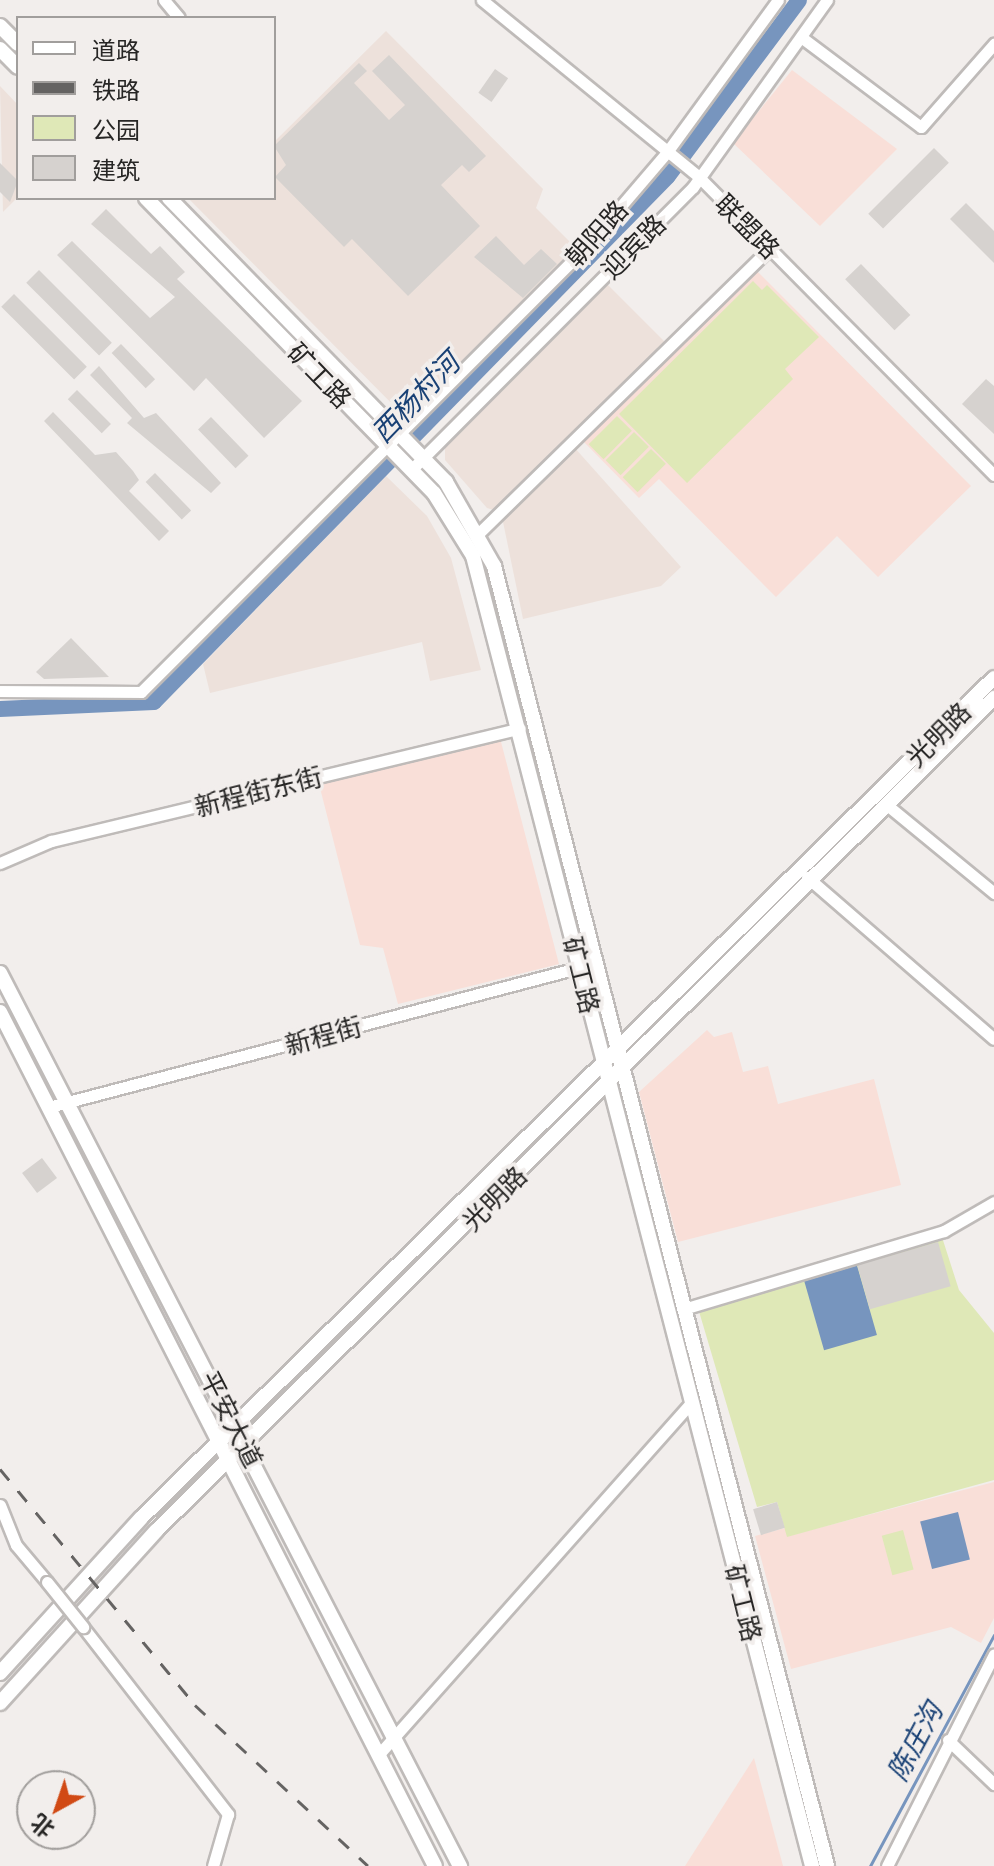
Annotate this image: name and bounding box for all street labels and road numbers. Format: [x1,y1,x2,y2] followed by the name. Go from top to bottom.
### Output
[709,187,787,265] street label: 联盟路
[558,194,634,272] street label: 朝阳路
[594,207,672,285] street label: 迎宾路
[282,336,358,414] street label: 矿工路
[899,695,977,773] street label: 光明路
[191,760,325,822] street label: 新程街东街
[557,933,607,1017] street label: 矿工路
[281,1010,365,1060] street label: 新程街
[455,1159,533,1237] street label: 光明路
[194,1366,270,1472] street label: 平安大道
[719,1561,769,1645] street label: 矿工路

